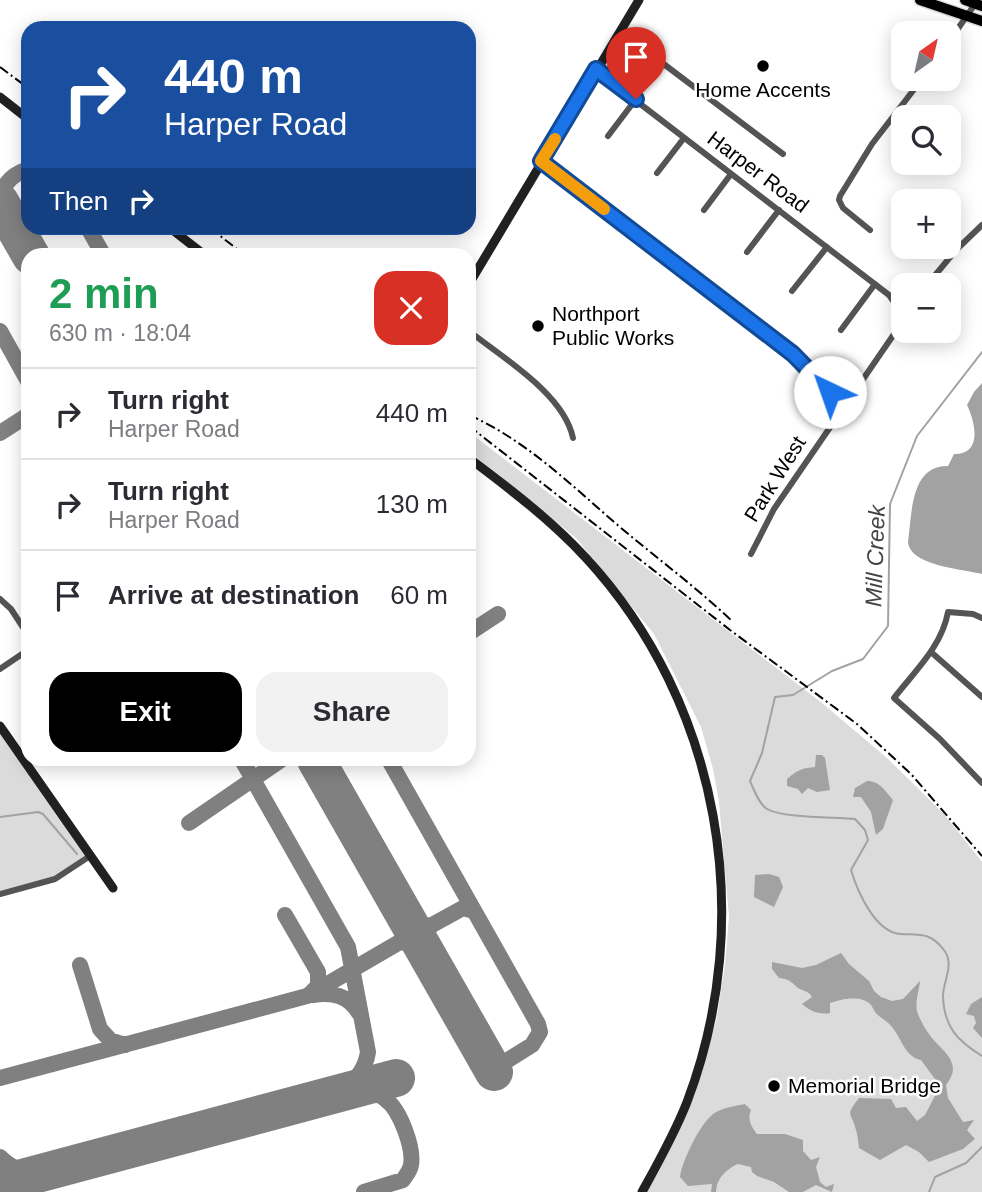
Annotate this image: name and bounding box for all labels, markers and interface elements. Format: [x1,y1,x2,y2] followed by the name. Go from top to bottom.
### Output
[891,21,961,91] north arrow
[891,21,961,343] map controls
[606,27,666,99] pin
[617,38,655,76] icon: arrive
[49,49,140,140] icon: right
[164,49,303,103] text: 440 m
[755,58,771,74] marker: Home Accents
[695,78,831,101] place label: Home Accents
[891,105,961,175] button: search
[164,106,347,142] text: Harper Road
[703,126,813,217] street label: Harper Road
[122,182,160,220] icon: right
[49,186,108,216] text: Then
[891,189,961,259] button: +
[49,270,159,317] text: 2 min
[374,271,448,345] button: close
[891,273,961,343] button: −
[552,302,674,349] place label: Northport Public Works
[530,318,546,334] marker: Northport Public Works
[49,320,191,346] text: 630 m · 18:04
[793,355,867,429] position arrow
[108,385,229,415] text: Turn right
[49,395,87,433] icon: right
[376,398,448,428] text: 440 m
[108,416,240,442] text: Harper Road
[739,432,810,526] street label: Park West
[108,476,229,506] text: Turn right
[49,486,87,524] icon: right
[376,489,448,519] text: 130 m
[860,503,890,608] water label: Mill Creek
[108,507,240,533] text: Harper Road
[49,577,87,615] icon: arrive
[108,580,359,610] text: Arrive at destination
[390,580,448,610] text: 60 m
[49,672,242,752] button: Exit
[256,672,448,752] button: Share
[788,1074,941,1097] place label: Memorial Bridge
[766,1078,782,1094] marker: Memorial Bridge

